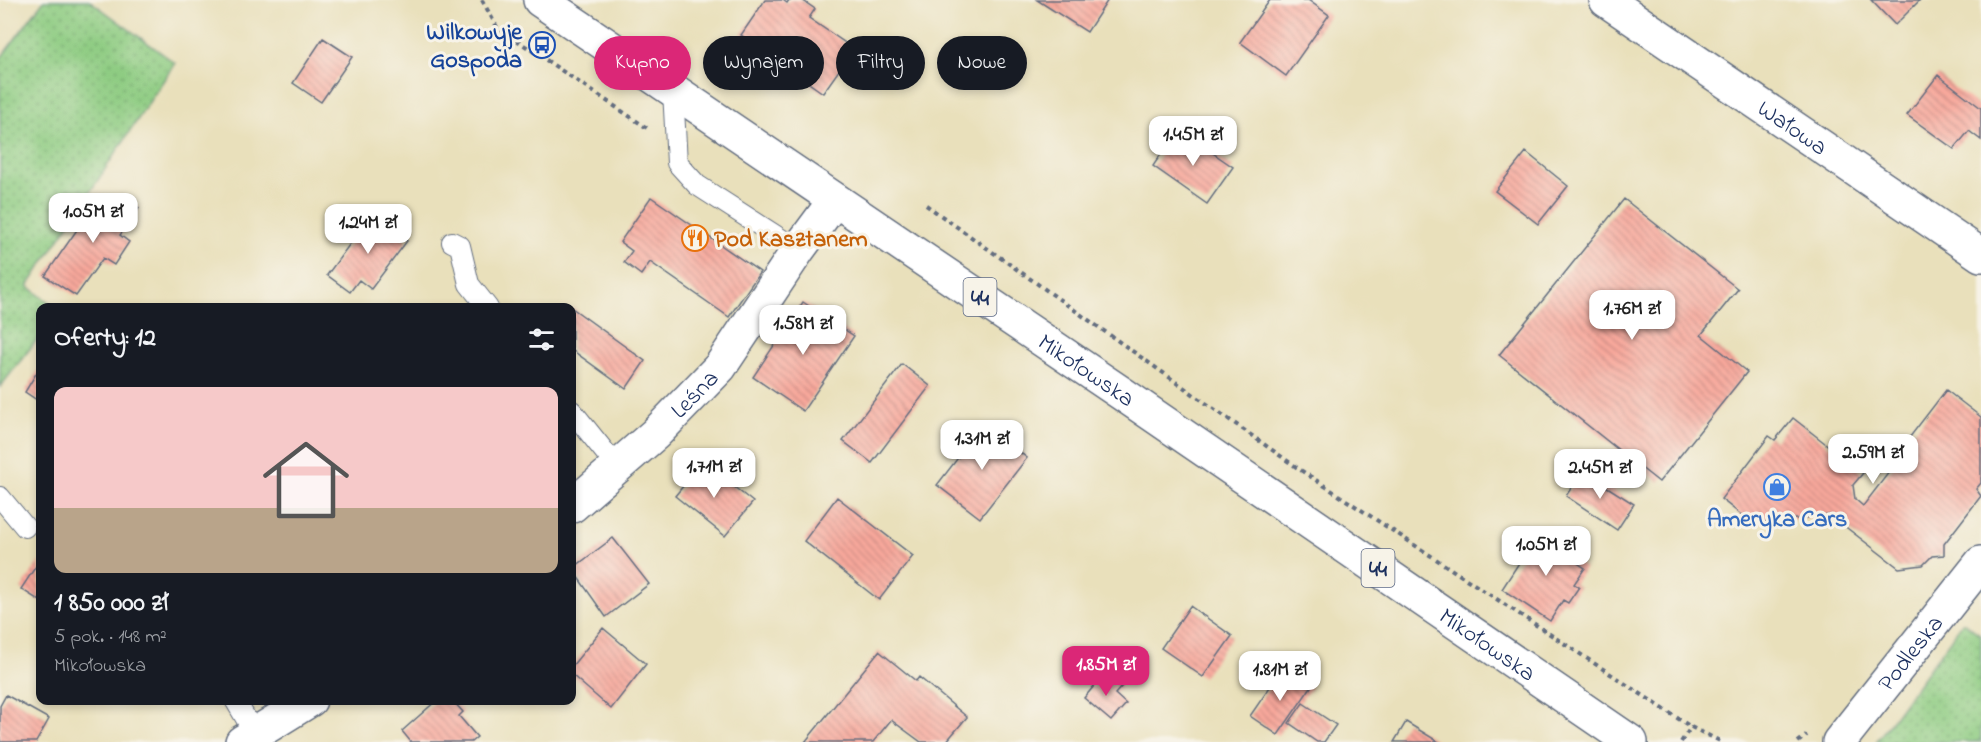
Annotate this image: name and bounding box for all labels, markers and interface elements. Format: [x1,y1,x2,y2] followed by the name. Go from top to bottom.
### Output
[426,16,523,79] place label: Wilkowyje Gospoda
[527,30,557,60] bus stop icon: Wilkowyje Gospoda
[594,36,691,90] chip: Kupno
[703,36,824,90] chip: Wynajem
[836,36,925,90] chip: Filtry
[937,36,1027,90] chip: Nowe
[1749,93,1834,166] street label: Wałowa
[1131,116,1255,167] pin: 1.45M zł
[1163,121,1223,150] text: 1.45M zł
[31,193,155,244] pin: 1.05M zł
[63,198,123,227] text: 1.05M zł
[306,204,430,255] pin: 1.24M zł
[339,209,397,238] text: 1.24M zł
[680,223,710,253] restaurant icon: Pod Kasztanem
[714,223,868,258] place label: Pod Kasztanem
[964,278,996,316] road number: 44
[1570,290,1694,341] pin: 1.76M zł
[1603,295,1661,324] text: 1.76M zł
[741,305,865,356] pin: 1.58M zł
[773,310,833,339] text: 1.58M zł
[54,320,156,358] text: Oferty: 12
[525,323,558,356] icon: filters
[1030,326,1141,417] street label: Mikołowska
[664,363,728,428] street label: Leśna
[920,420,1044,471] pin: 1.31M zł
[954,425,1010,454] text: 1.31M zł
[252,426,360,534] icon: home
[1811,434,1935,485] pin: 2.59M zł
[1842,439,1904,468] text: 2.59M zł
[652,448,776,499] pin: 1.71M zł
[1538,449,1662,500] pin: 2.45M zł
[686,453,742,482] text: 1.71M zł
[1568,454,1632,483] text: 2.45M zł
[1762,472,1792,502] shop icon: Ameryka Cars
[1707,503,1847,539] place label: Ameryka Cars
[1484,526,1608,577] pin: 1.05M zł
[1516,531,1576,560] text: 1.05M zł
[1362,549,1394,587] road number: 44
[54,585,168,623] text: 1 850 000 zł
[1431,600,1542,692] street label: Mikołowska
[1870,609,1953,700] street label: Podleska
[54,623,167,652] text: 5 pok. · 148 m²
[1044,646,1168,697] pin: 1.85M zł
[1076,651,1136,680] text: 1.85M zł
[1218,651,1342,702] pin: 1.81M zł
[54,652,146,681] text: Mikołowska
[1253,656,1307,685] text: 1.81M zł

